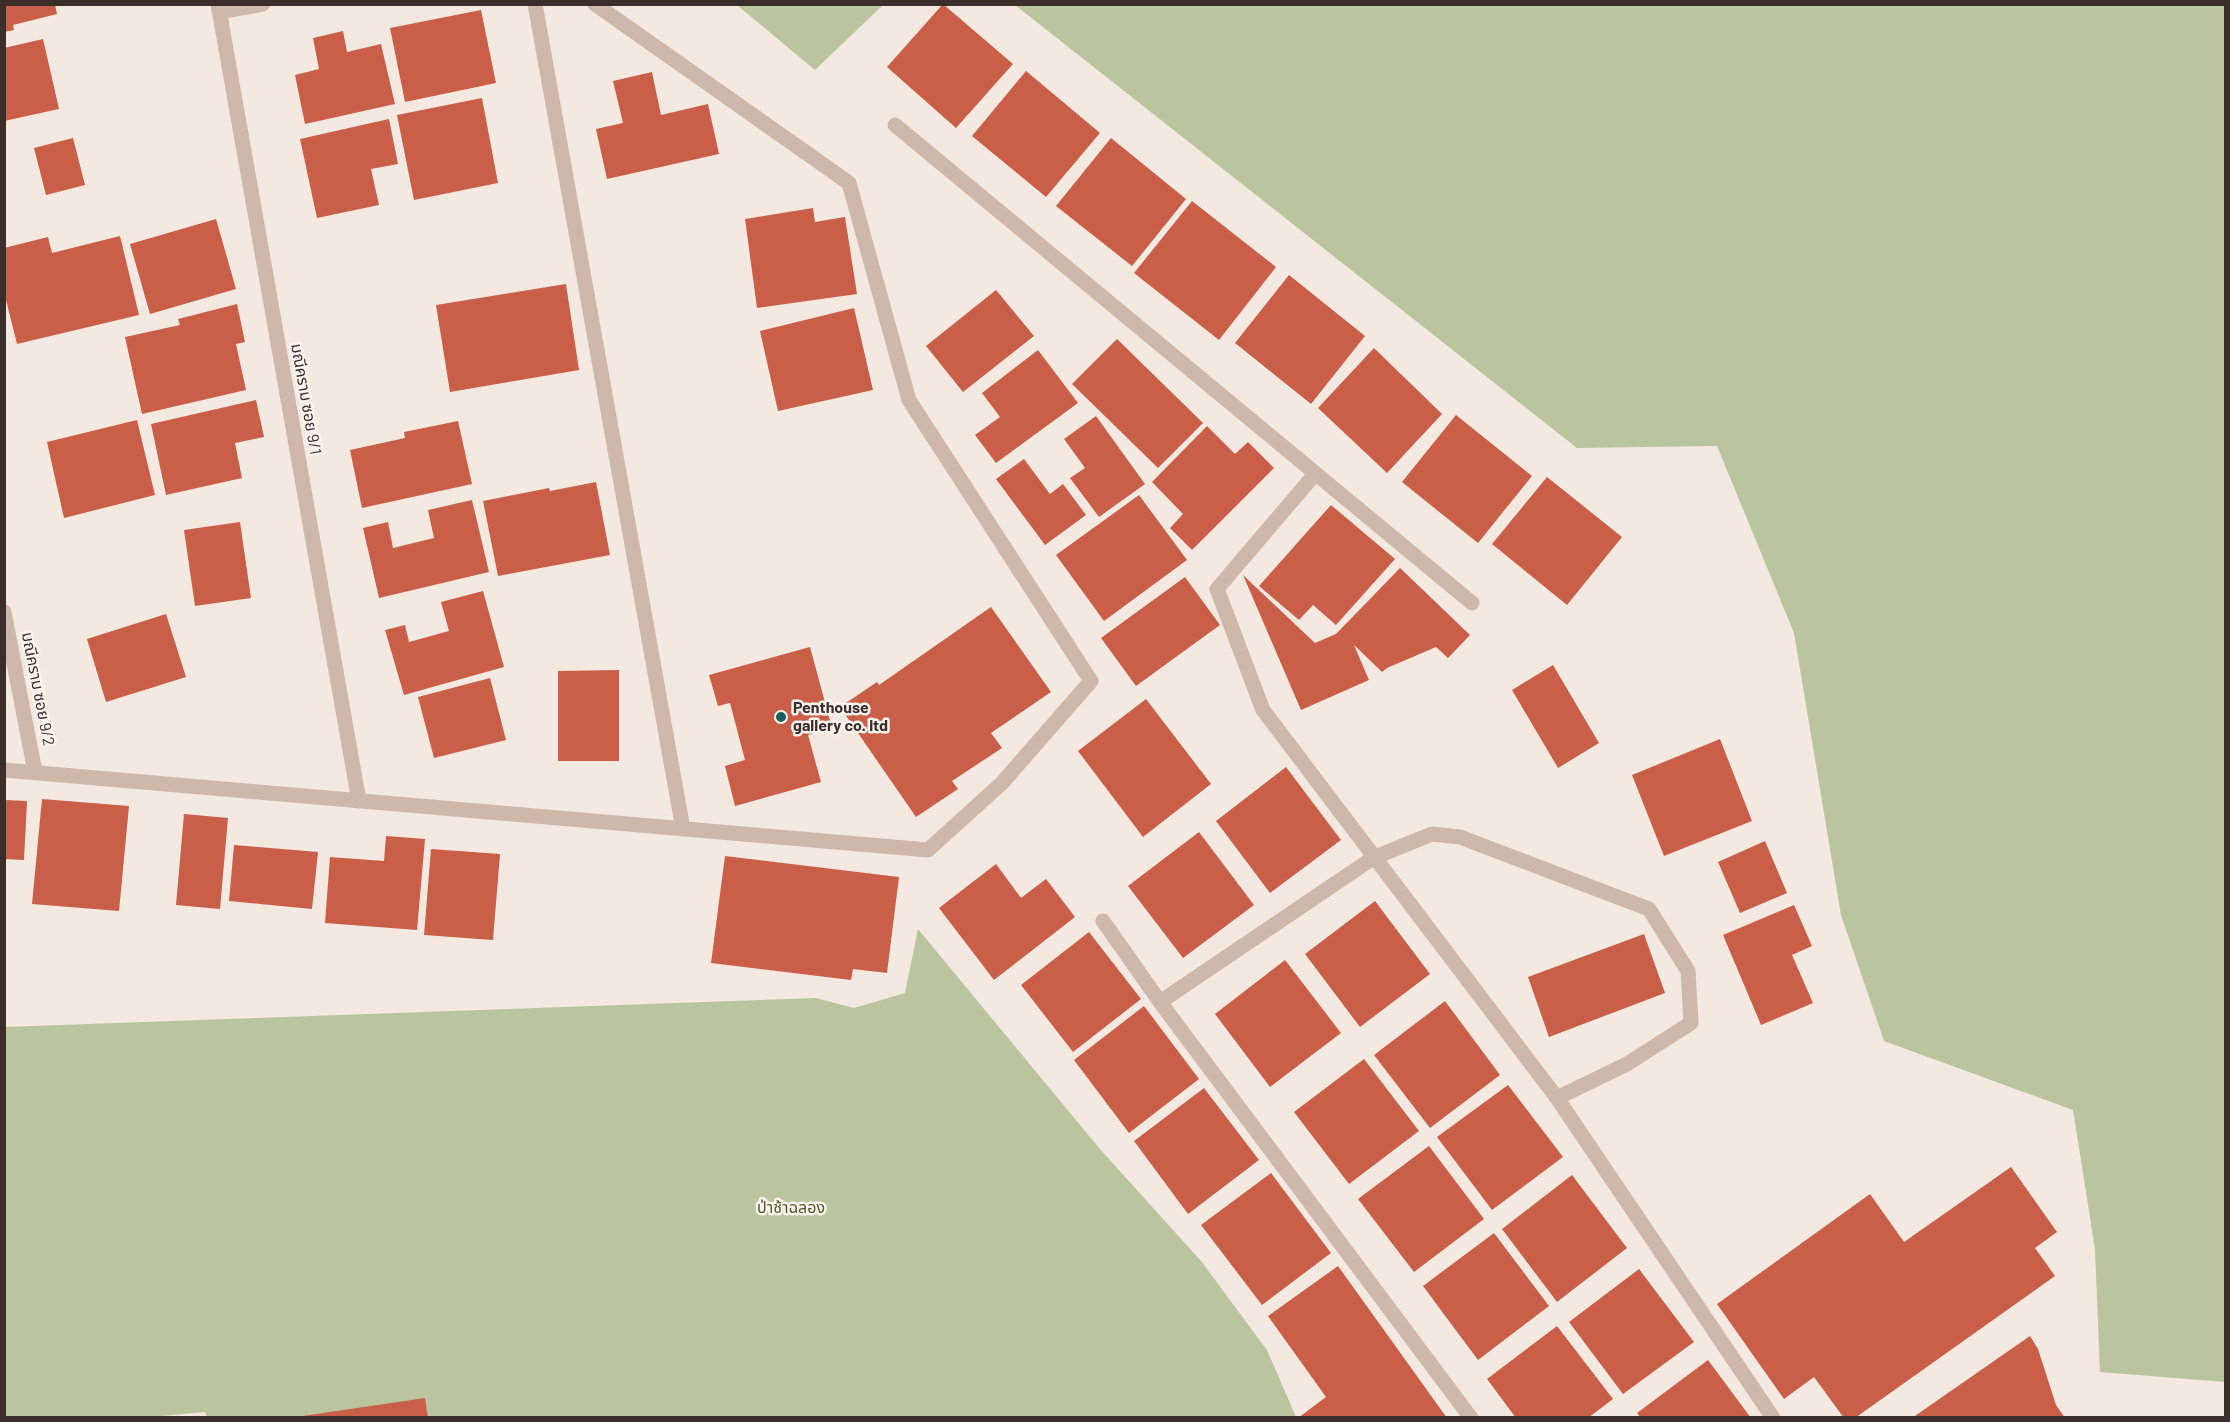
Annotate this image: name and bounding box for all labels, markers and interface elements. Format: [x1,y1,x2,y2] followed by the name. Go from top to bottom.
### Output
[287,342,325,456] street label: มณีคราม ซอย 9/1
[18,630,58,748] street label: มณีคราม ซอย 9/2
[793,698,888,736] place label: Penthouse gallery co. ltd
[774,710,788,724] marker: Penthouse gallery co. ltd
[757,1198,825,1218] park label: ป่าช้าฉลอง

